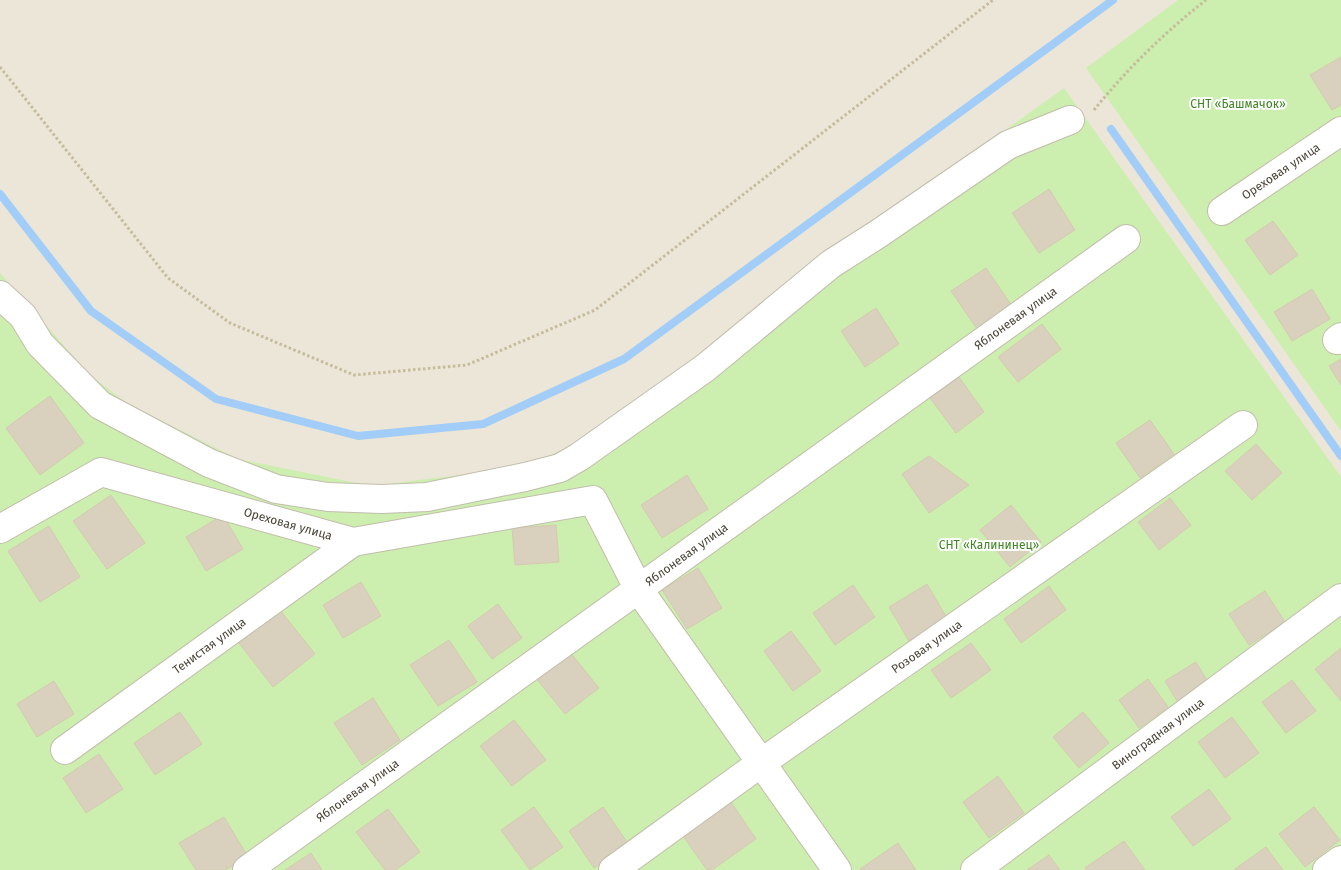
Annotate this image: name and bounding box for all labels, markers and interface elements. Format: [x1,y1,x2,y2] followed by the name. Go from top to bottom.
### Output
[1190,97,1286,111] park label: СНТ «Башмачок»
[1239,140,1323,203] street label: Ореховая улица
[972,284,1059,353] street label: Яблоневая улица
[242,505,334,543] street label: Ореховая улица
[643,520,730,589] street label: Яблоневая улица
[939,538,1039,552] park label: СНТ «Калининец»
[170,615,249,677] street label: Тенистая улица
[889,617,965,676] street label: Розовая улица
[1109,695,1207,773] street label: Виноградная улица
[314,756,401,825] street label: Яблоневая улица

